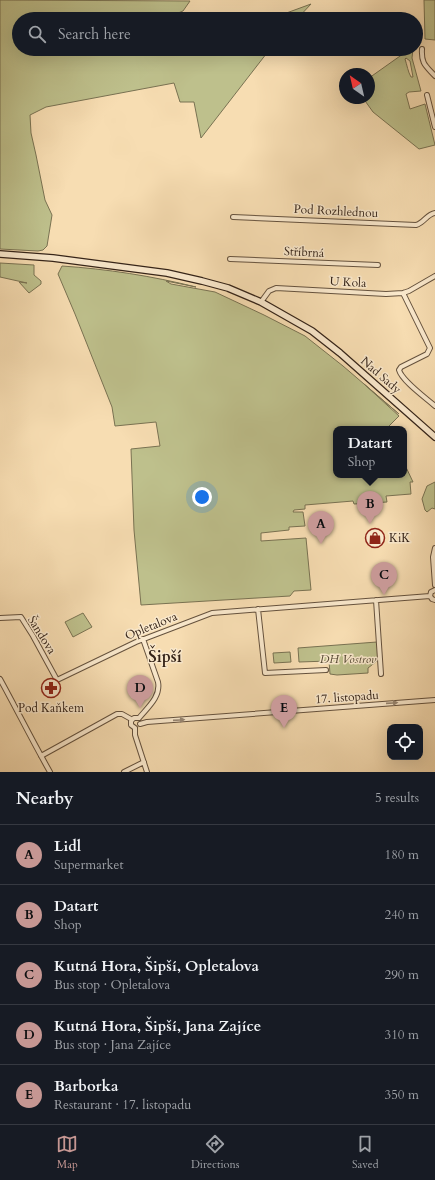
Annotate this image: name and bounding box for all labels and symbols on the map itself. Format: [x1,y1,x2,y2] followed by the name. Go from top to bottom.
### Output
[339,68,375,104] north arrow
[293,201,379,221] street label: Pod Rozhlednou
[283,243,325,261] street label: Stříbrná
[329,273,368,291] street label: U Kola
[357,353,405,398] street label: Nad Sady
[192,487,212,507] your location
[357,491,383,524] pin: B
[308,511,334,544] pin: A
[364,527,386,549] shop icon: KiK
[389,530,410,546] place label: KiK
[371,562,397,595] pin: C
[122,608,180,644] street label: Opletalova
[24,612,61,658] street label: Šandova
[148,644,182,668] district label: Šipší
[320,651,377,667] park label: DH Vostrov
[127,675,153,708] pin: D
[40,677,62,699] pharmacy icon: Pod Kaňkem
[315,687,380,707] street label: 17. listopadu
[271,695,297,728] pin: E
[18,700,85,716] place label: Pod Kaňkem
[386,700,398,706] one-way arrow
[173,716,185,723] one-way arrow

